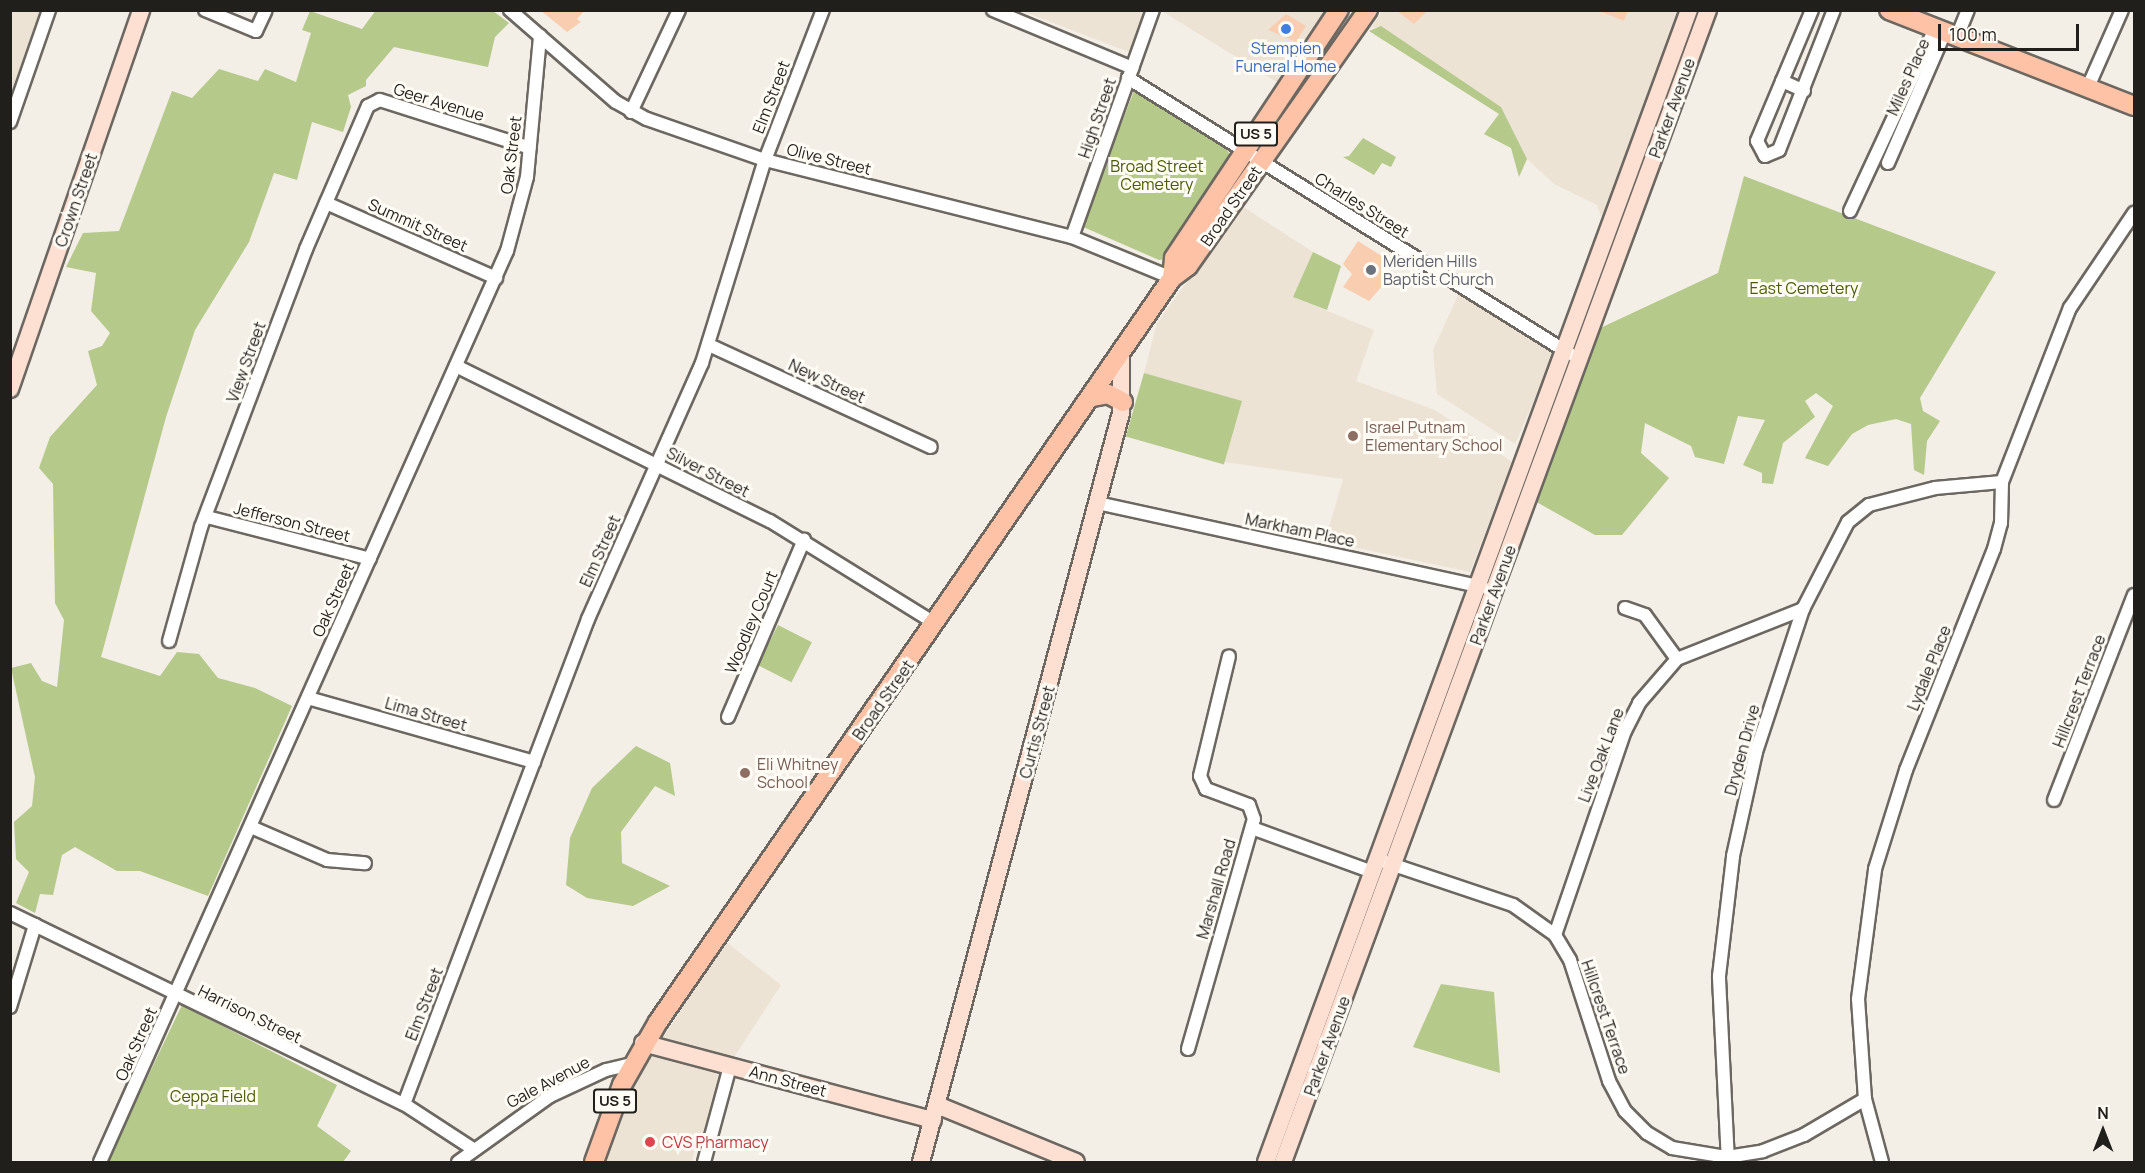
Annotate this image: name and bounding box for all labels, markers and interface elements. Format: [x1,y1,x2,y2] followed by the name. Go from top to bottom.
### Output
[1941,12,2082,50] scale bar
[1279,22,1293,36] marker: Stempien Funeral Home
[1949,22,1997,46] text: 100 m
[1883,36,1933,118] street label: Miles Place
[1236,38,1336,76] place label: Stempien Funeral Home
[1645,55,1699,161] street label: Parker Avenue
[748,58,794,136] street label: Elm Street
[1074,75,1120,161] street label: High Street
[391,79,487,125] street label: Geer Avenue
[497,115,525,195] street label: Oak Street
[1234,122,1278,146] road number: US 5
[785,139,873,179] street label: Olive Street
[51,150,101,250] street label: Crown Street
[1110,156,1204,194] park label: Broad Street Cemetery
[1196,162,1266,250] street label: Broad Street
[1311,168,1413,242] street label: Charles Street
[365,195,471,255] street label: Summit Street
[1383,251,1494,289] place label: Meriden Hills Baptist Church
[1364,263,1378,277] marker: Meriden Hills Baptist Church
[1750,278,1858,298] park label: East Cemetery
[223,319,269,405] street label: View Street
[786,355,868,407] street label: New Street
[1365,417,1503,455] place label: Israel Putnam Elementary School
[1346,429,1360,443] marker: Israel Putnam Elementary School
[663,443,753,501] street label: Silver Street
[232,498,352,546] street label: Jefferson Street
[1243,509,1357,551] street label: Markham Place
[576,512,624,590] street label: Elm Street
[1466,542,1520,648] street label: Parker Avenue
[308,560,358,640] street label: Oak Street
[721,568,781,676] street label: Woodley Court
[1903,622,1955,714] street label: Lydale Place
[2049,632,2109,750] street label: Hillcrest Terrace
[848,656,918,744] street label: Broad Street
[1015,683,1059,781] street label: Curtis Street
[383,693,469,735] street label: Lima Street
[1721,702,1763,798] street label: Dryden Drive
[1574,705,1628,805] street label: Live Oak Lane
[757,754,838,792] place label: Eli Whitney School
[738,766,752,780] marker: Eli Whitney School
[1193,837,1239,941] street label: Marshall Road
[1577,957,1635,1077] street label: Hillcrest Terrace
[401,965,447,1043] street label: Elm Street
[195,981,305,1047] street label: Harrison Street
[1300,993,1354,1099] street label: Parker Avenue
[111,1004,161,1084] street label: Oak Street
[503,1052,593,1112] street label: Gale Avenue
[747,1061,829,1101] street label: Ann Street
[170,1086,256,1106] park label: Ceppa Field
[592,1089,638,1113] road number: US 5
[2073,1101,2133,1161] north arrow
[2097,1102,2109,1124] text: N
[662,1132,769,1152] place label: CVS Pharmacy
[643,1135,657,1149] marker: CVS Pharmacy

